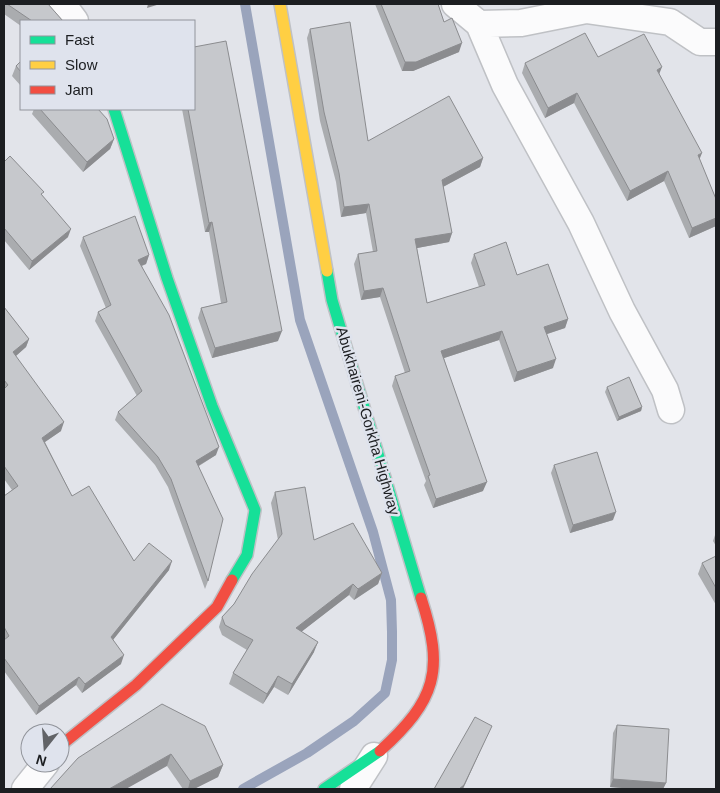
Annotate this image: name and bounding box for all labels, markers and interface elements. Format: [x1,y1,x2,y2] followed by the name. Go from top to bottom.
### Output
[20,20,195,110] legend
[65,31,95,48] text: Fast
[65,56,98,73] text: Slow
[65,81,93,98] text: Jam
[333,325,404,517] street label: Abukhaireni-Gorkha Highway
[20,723,70,773] north arrow
[34,751,48,770] text: N

